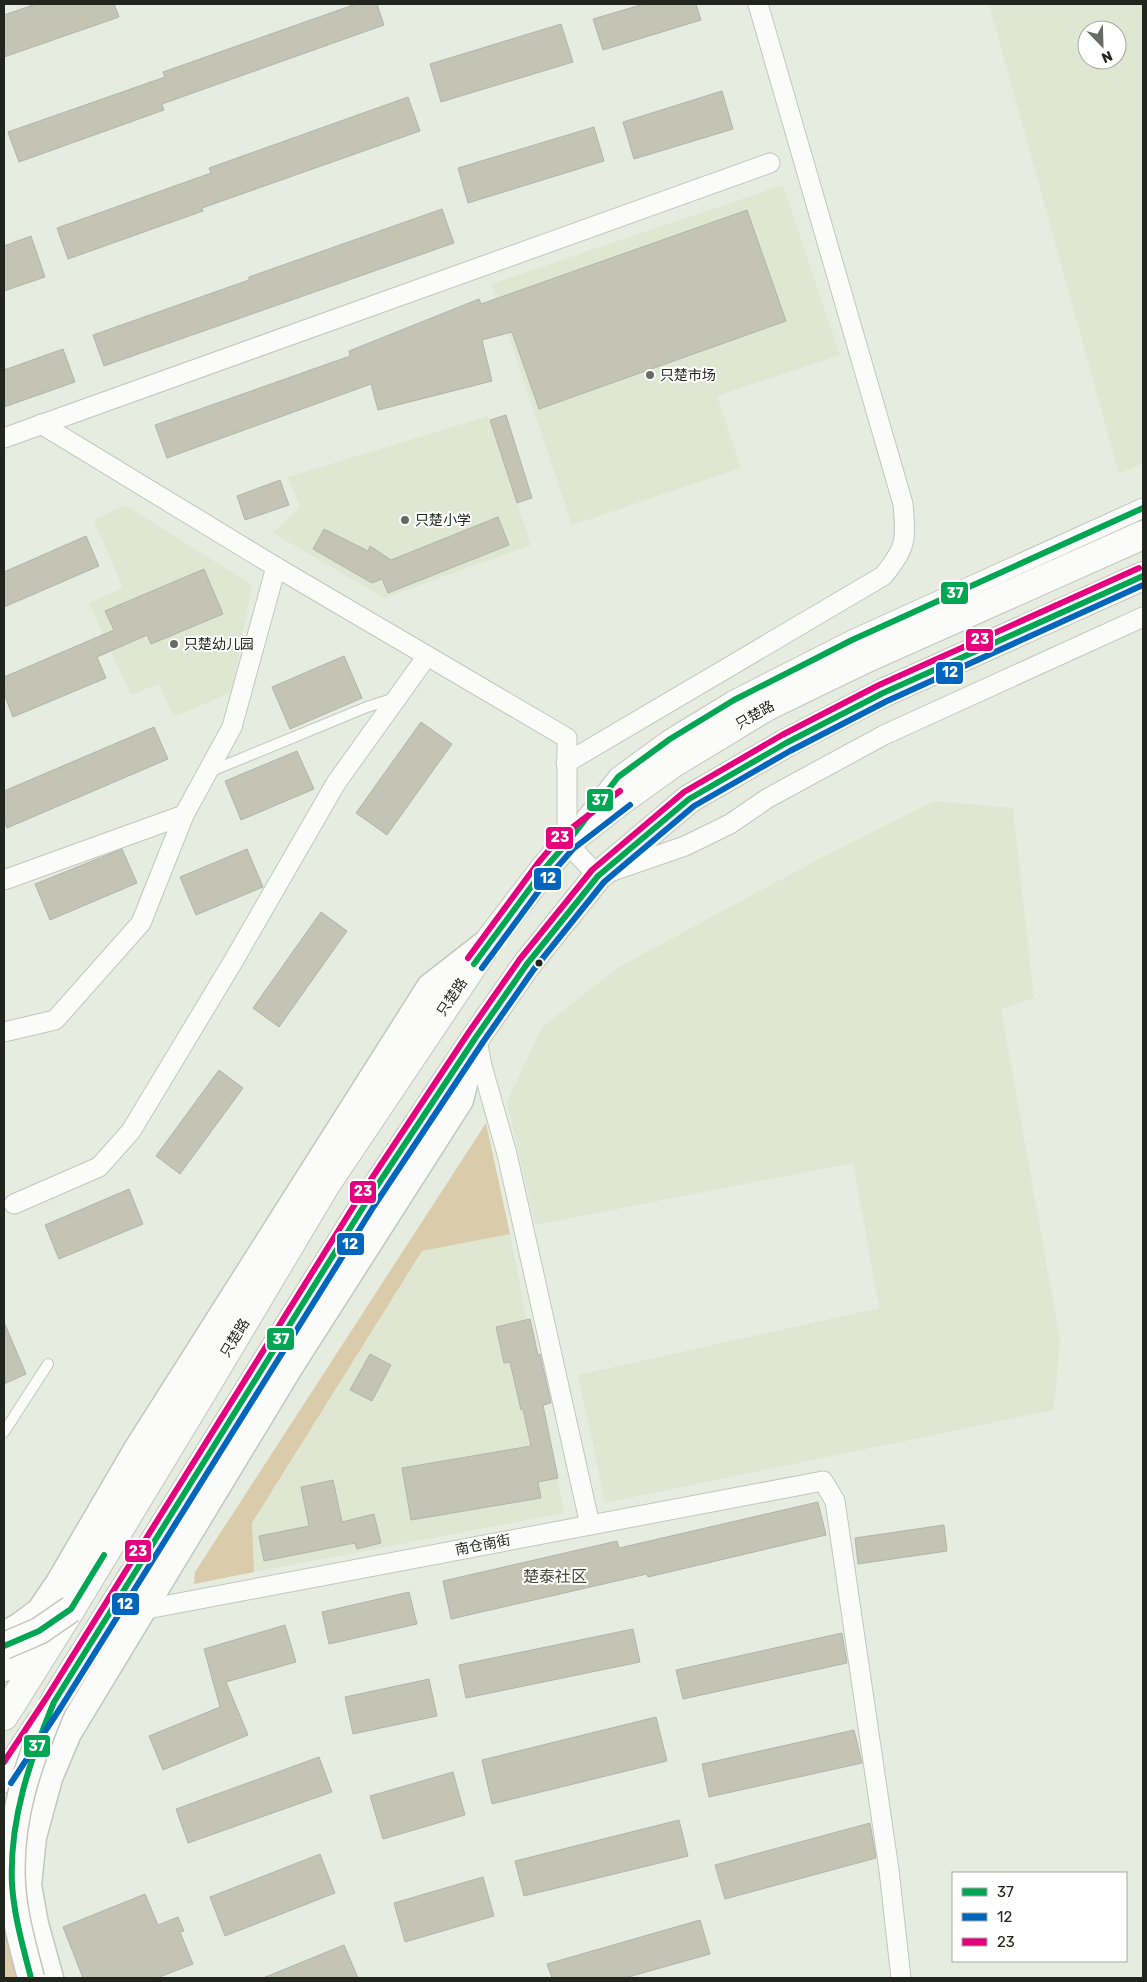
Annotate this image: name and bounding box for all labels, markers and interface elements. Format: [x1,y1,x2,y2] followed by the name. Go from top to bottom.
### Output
[1077,20,1127,70] north arrow
[1099,47,1115,66] text: N
[660,367,716,384] place label: 只楚市场
[644,369,656,381] marker: 只楚市场
[415,512,471,529] place label: 只楚小学
[399,514,411,526] marker: 只楚小学
[940,581,969,605] line badge: 37
[946,585,964,602] text: 37
[965,628,994,652] line badge: 23
[971,631,989,648] text: 23
[184,636,254,653] place label: 只楚幼儿园
[168,638,180,650] marker: 只楚幼儿园
[935,661,964,685] line badge: 12
[942,664,958,681] text: 12
[733,697,777,733] street label: 只楚路
[586,788,614,812] line badge: 37
[591,792,609,809] text: 37
[545,826,574,850] line badge: 23
[551,829,569,846] text: 23
[533,867,562,891] line badge: 12
[540,870,556,887] text: 12
[534,958,544,968] unlabelled marker
[433,975,471,1019] street label: 只楚路
[349,1180,377,1204] line badge: 23
[354,1183,372,1200] text: 23
[336,1232,365,1256] line badge: 12
[342,1236,358,1253] text: 12
[217,1316,253,1360] street label: 只楚路
[266,1327,295,1351] line badge: 37
[272,1331,290,1348] text: 37
[454,1531,512,1559] street label: 南仓南街
[124,1539,152,1563] line badge: 23
[129,1543,147,1560] text: 23
[523,1567,587,1586] district label: 楚泰社区
[111,1592,140,1616] line badge: 12
[117,1596,133,1613] text: 12
[23,1734,51,1758] line badge: 37
[28,1738,46,1755] text: 37
[952,1872,1127,1962] legend
[997,1883,1014,1901] text: 37
[997,1908,1012,1926] text: 12
[997,1933,1015,1951] text: 23

